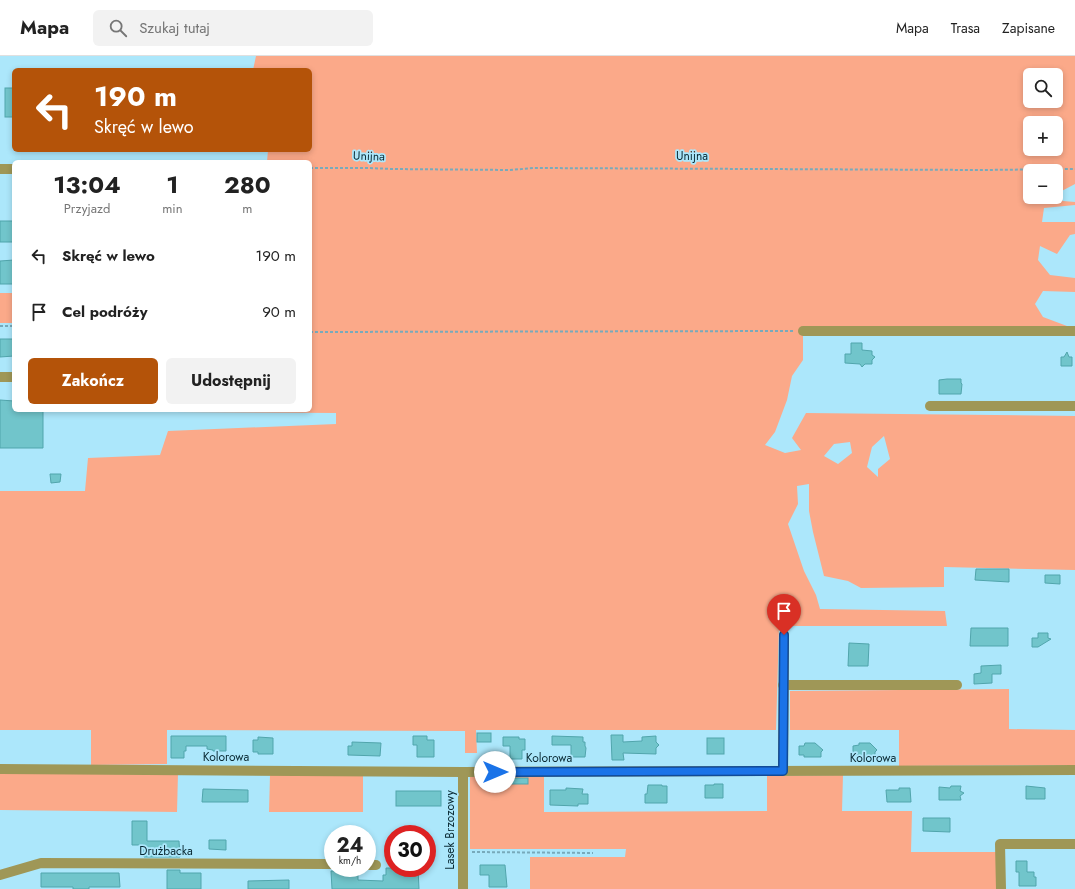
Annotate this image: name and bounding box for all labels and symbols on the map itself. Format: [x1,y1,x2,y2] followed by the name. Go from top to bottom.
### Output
[353,146,386,166] street label: Unijna
[676,147,708,165] street label: Unijna
[767,594,801,635] pin
[203,748,249,766] street label: Kolorowa
[526,749,572,767] street label: Kolorowa
[850,749,896,767] street label: Kolorowa
[474,751,516,793] position arrow
[441,790,459,870] street label: Lasek Brzozowy
[384,825,436,877] speed limit sign: 30
[139,842,193,860] street label: Drużbacka

